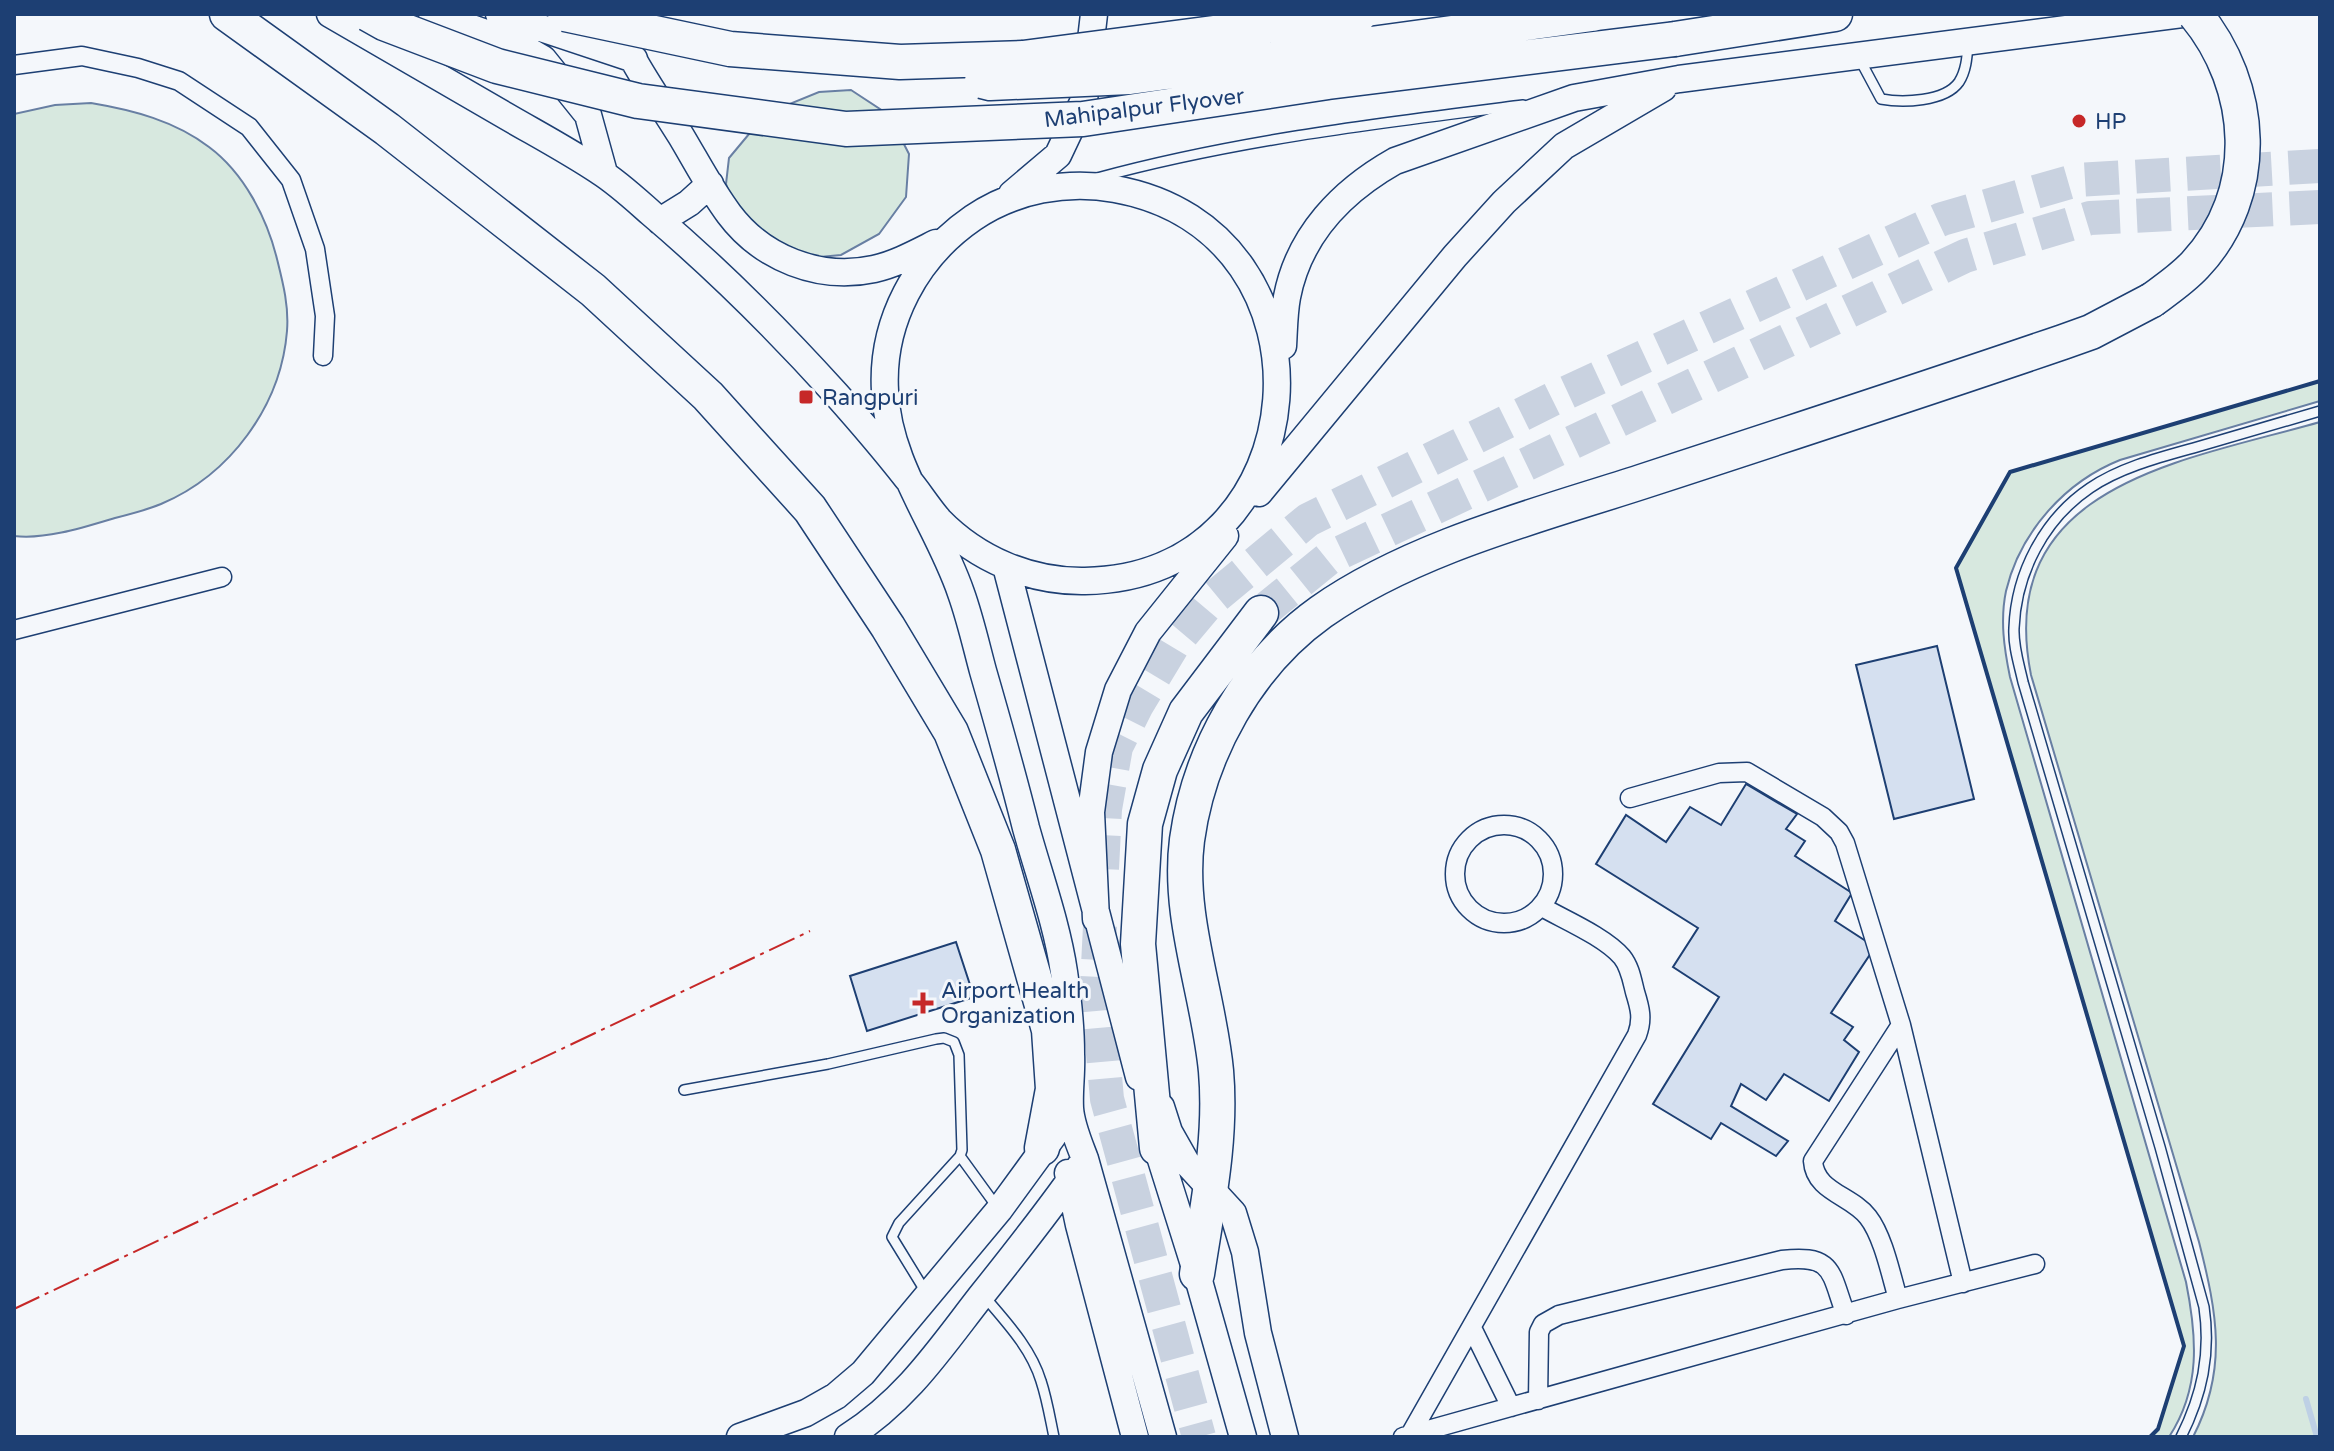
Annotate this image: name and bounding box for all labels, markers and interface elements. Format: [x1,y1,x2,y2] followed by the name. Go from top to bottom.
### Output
[1042,83,1246,133] street label: Mahipalpur Flyover
[2095,109,2127,135] place label: HP
[2070,112,2088,130] marker: HP
[822,385,919,411] place label: Rangpuri
[797,388,815,406] marker: Rangpuri
[941,978,1089,1029] place label: Airport Health Organization
[912,992,934,1014] marker: Airport Health Organization

